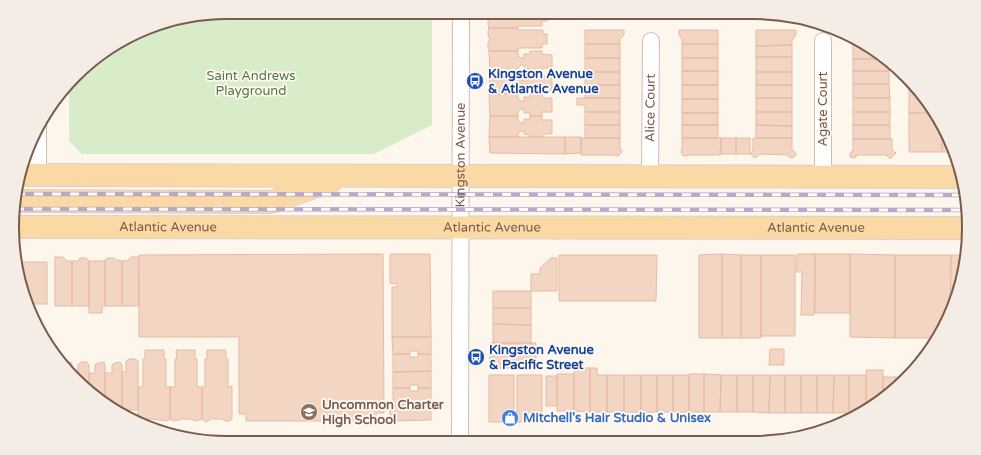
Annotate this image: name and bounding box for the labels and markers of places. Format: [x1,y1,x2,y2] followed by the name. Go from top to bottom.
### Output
[488,66,599,97] place label: Kingston Avenue & Atlantic Avenue
[465,71,485,91] bus stop icon: Kingston Avenue & Atlantic Avenue
[489,342,595,373] place label: Kingston Avenue & Pacific Street
[466,347,486,367] bus stop icon: Kingston Avenue & Pacific Street
[322,397,445,428] place label: Uncommon Charter High School
[299,402,319,422] school or university icon: Uncommon Charter High School
[500,408,520,428] shop icon: Mitchell's Hair Studio & Unisex
[523,410,711,426] place label: Mitchell's Hair Studio & Unisex

